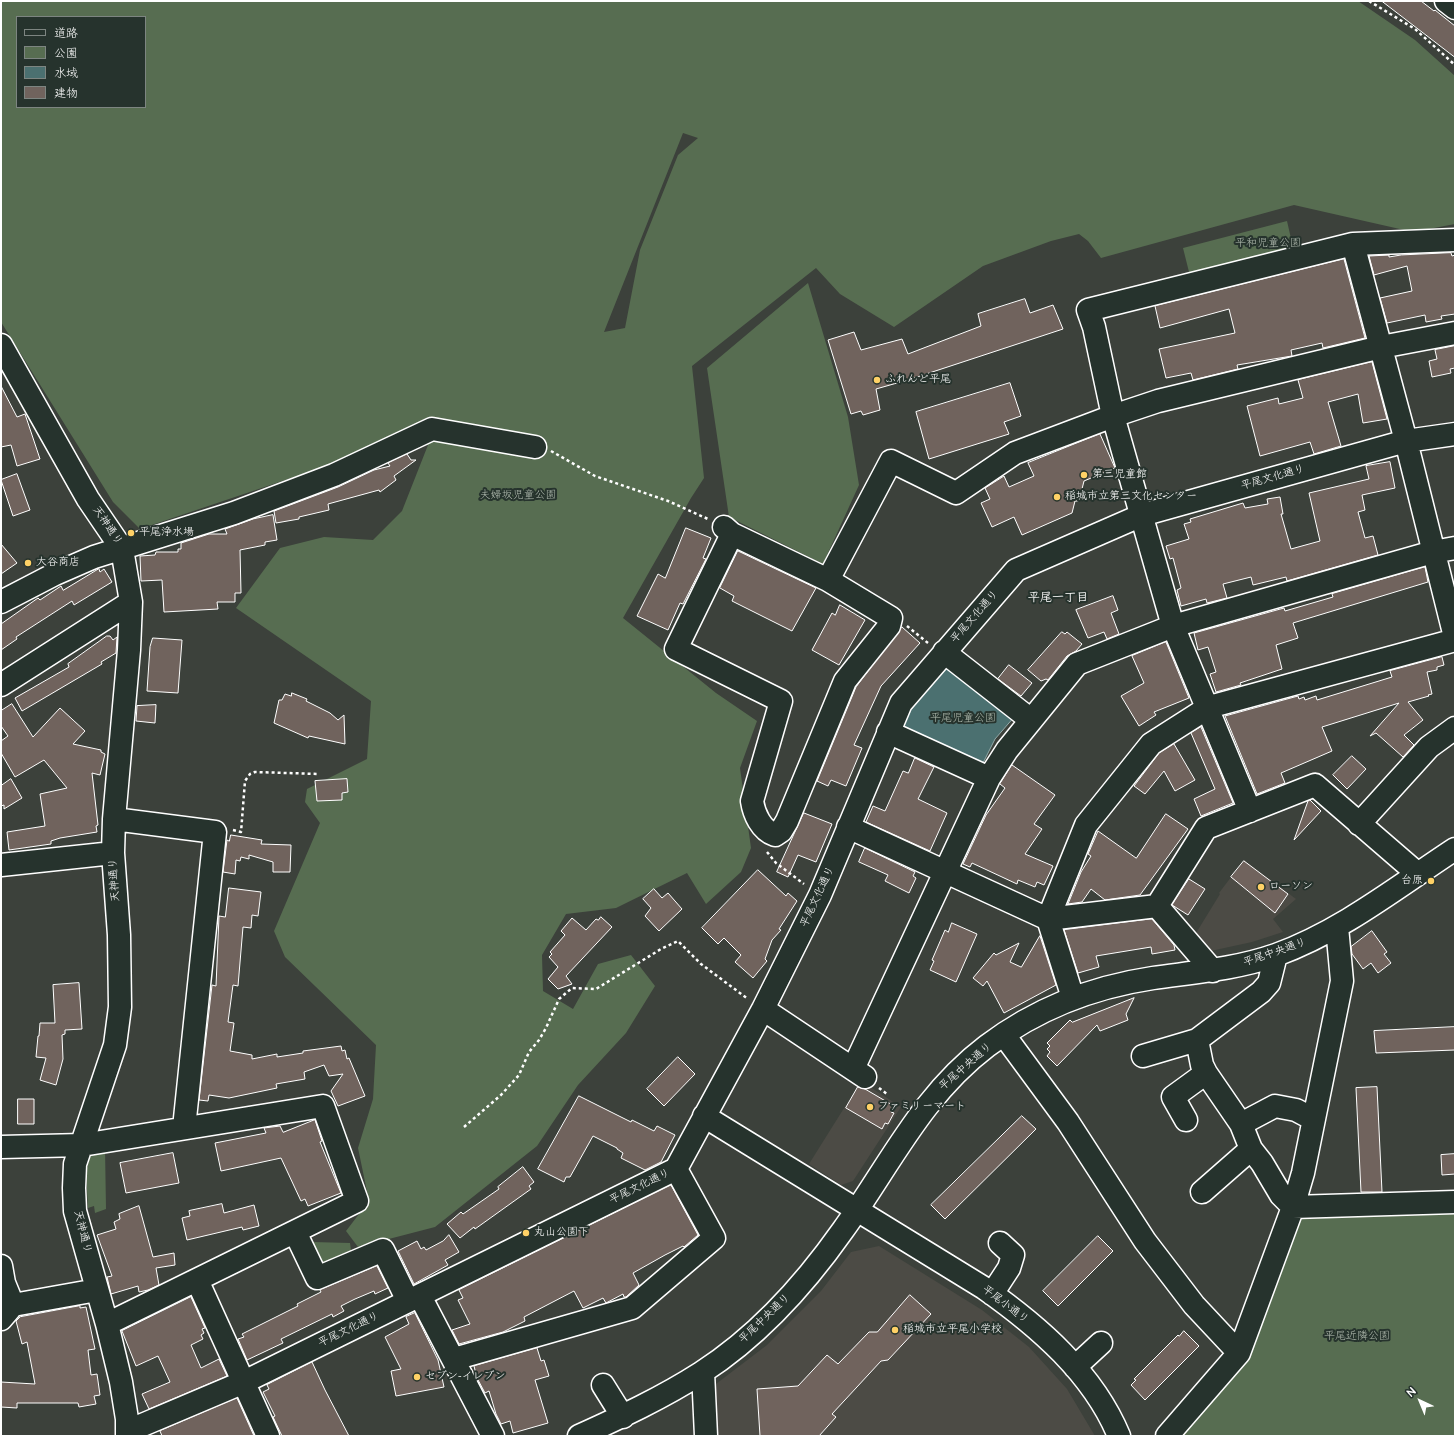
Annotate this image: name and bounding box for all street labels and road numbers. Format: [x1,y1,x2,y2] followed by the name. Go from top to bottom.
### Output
[1239,463,1307,493] street label: 平尾文化通り
[89,504,125,548] street label: 天神通り
[948,588,1002,646] street label: 平尾文化通り
[107,858,123,902] street label: 天神通り
[798,864,838,930] street label: 平尾文化通り
[1242,936,1308,970] street label: 平尾中央通り
[937,1040,995,1094] street label: 平尾中央通り
[607,1167,673,1207] street label: 平尾文化通り
[70,1209,94,1255] street label: 天神通り
[979,1283,1031,1327] street label: 平尾小通り
[737,1291,793,1347] street label: 平尾中央通り
[316,1310,382,1350] street label: 平尾文化通り

